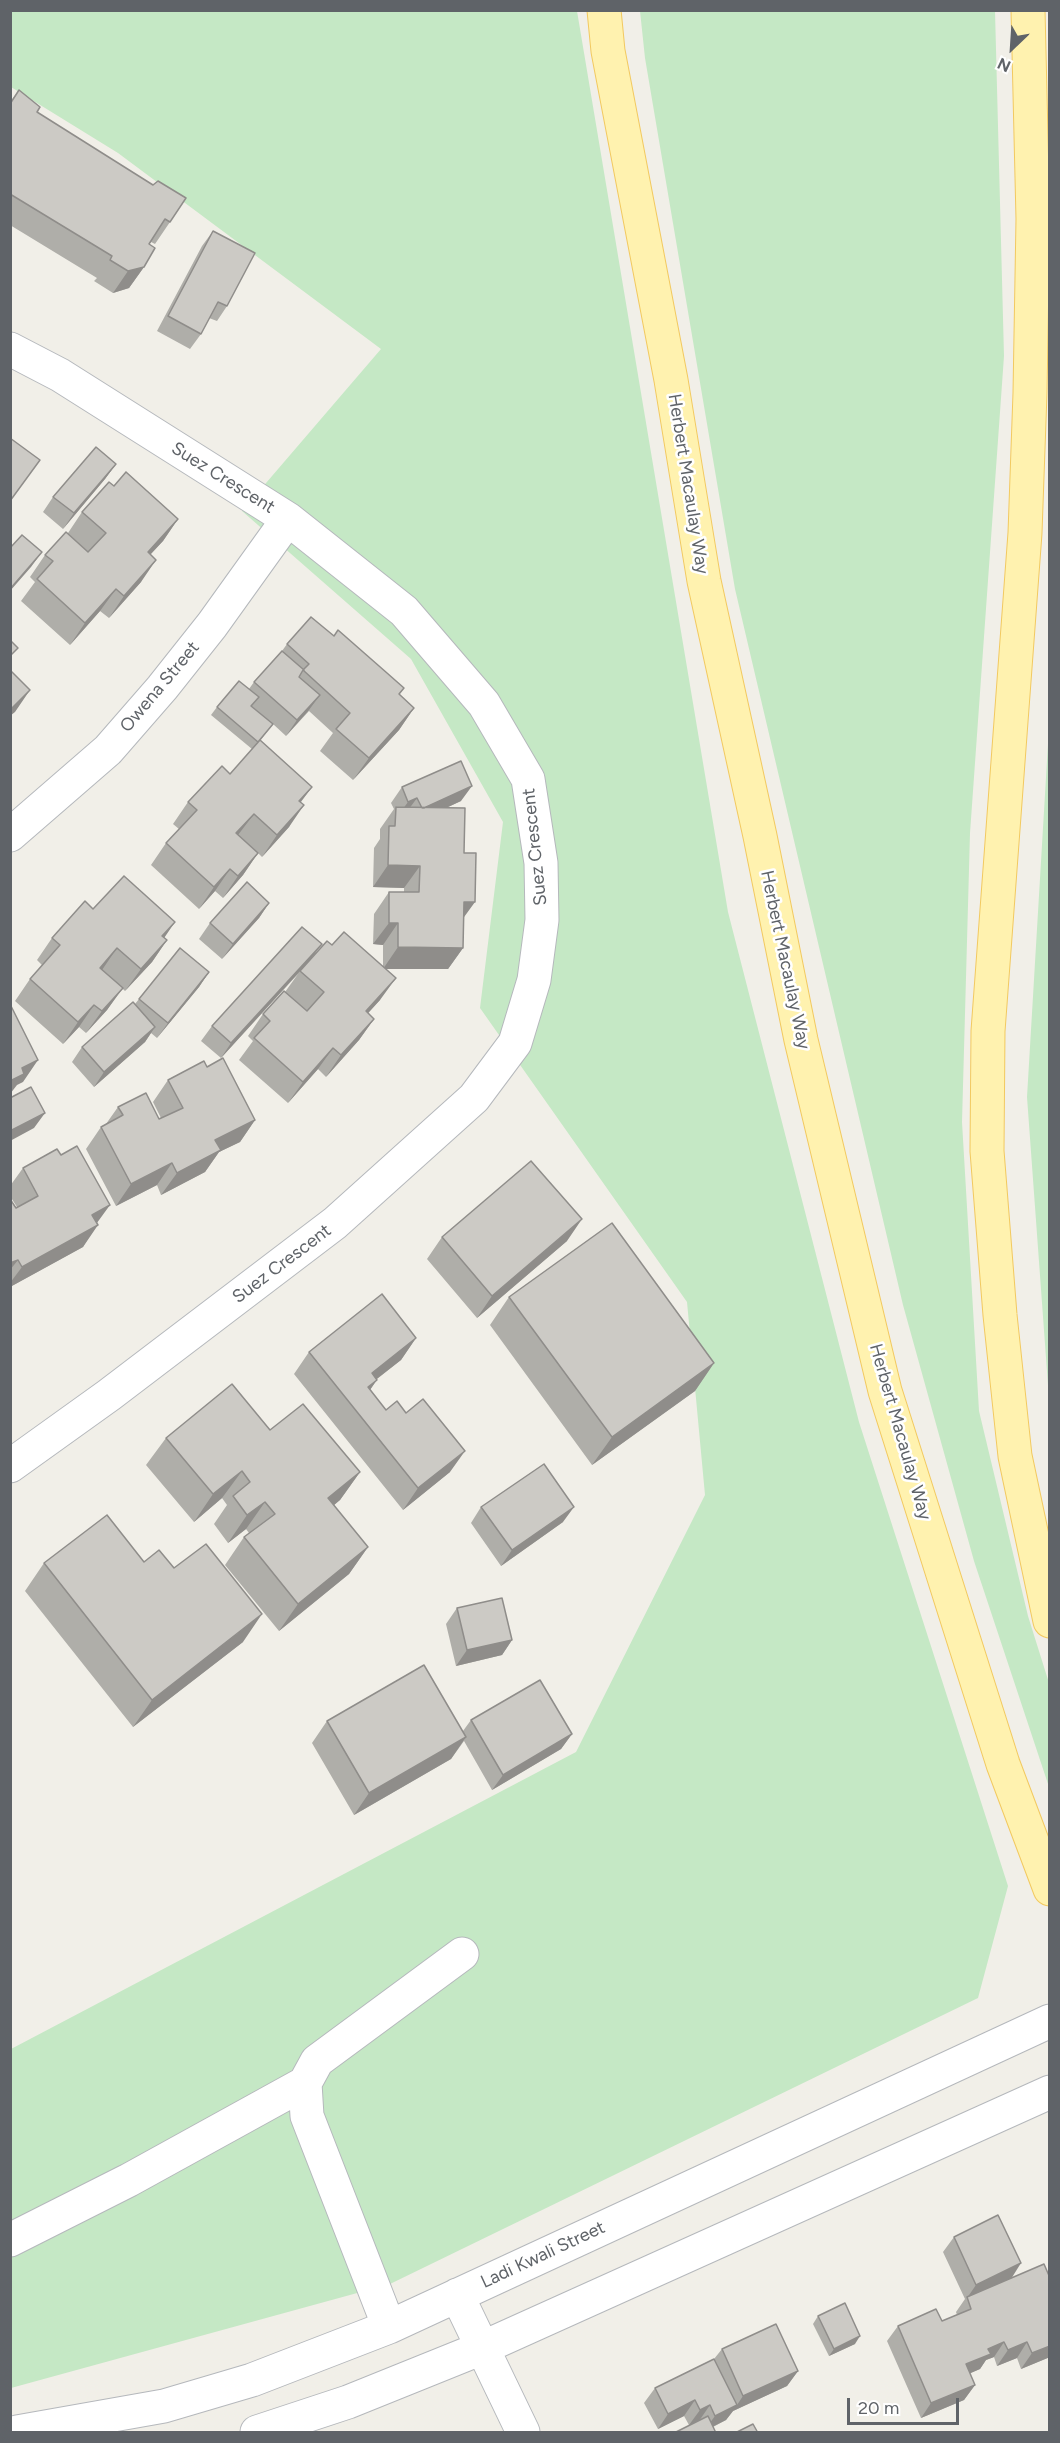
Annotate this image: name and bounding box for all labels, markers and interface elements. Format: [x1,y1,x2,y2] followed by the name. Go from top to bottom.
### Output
[982,18,1042,78] north arrow
[995,54,1014,76] text: N
[663,392,713,576] street label: Herbert Macaulay Way
[167,438,279,518] street label: Suez Crescent
[116,637,204,737] street label: Owena Street
[518,787,552,907] street label: Suez Crescent
[755,869,815,1051] street label: Herbert Macaulay Way
[228,1220,336,1308] street label: Suez Crescent
[864,1341,936,1523] street label: Herbert Macaulay Way
[477,2217,609,2293] street label: Ladi Kwali Street
[850,2386,962,2424] scale bar
[858,2397,899,2419] text: 20 m

